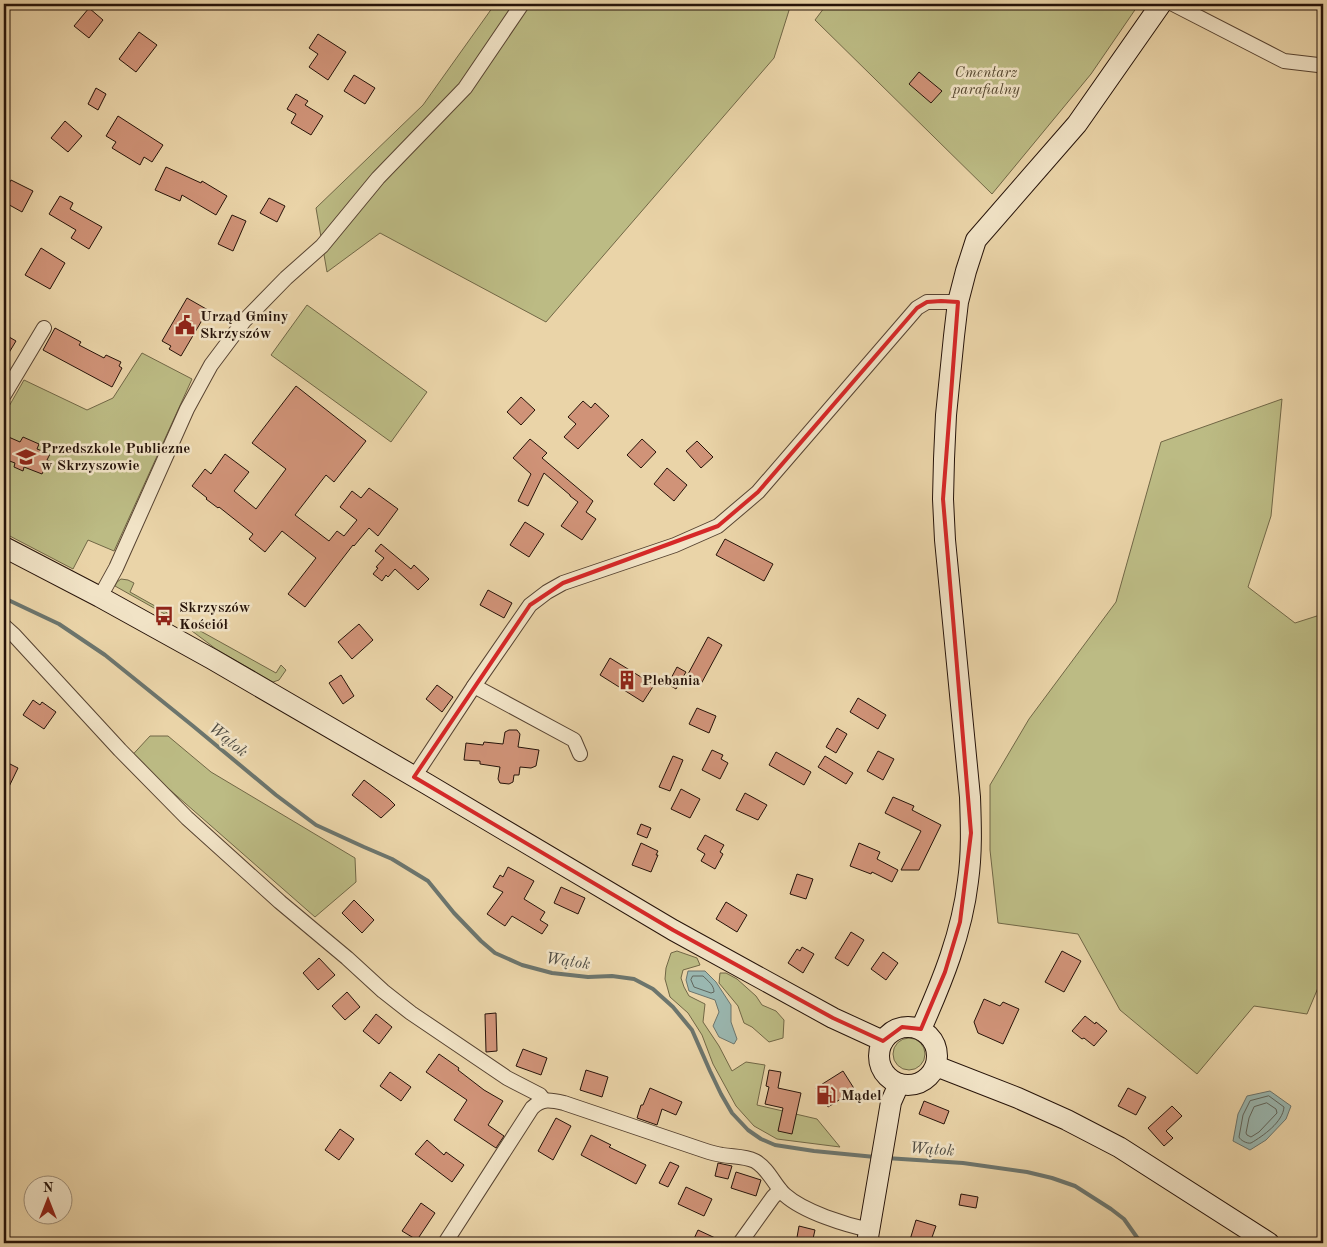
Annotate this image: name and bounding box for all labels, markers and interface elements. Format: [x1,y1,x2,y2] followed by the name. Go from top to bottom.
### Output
[950,66,1020,98] park label: Cmentarz parafialny
[200,310,289,342] place label: Urząd Gminy Skrzyszów
[174,314,196,336] public building icon: Urząd Gminy Skrzyszów
[41,442,190,474] place label: Przedszkole Publiczne w Skrzyszowie
[15,446,37,468] school or university icon: Przedszkole Publiczne w Skrzyszowie
[179,601,251,633] place label: Skrzyszów Kościół
[153,605,175,627] bus stop icon: Skrzyszów Kościół
[616,669,638,691] building icon: Plebania
[642,674,701,689] place label: Plebania
[205,720,250,761] water label: Wątok
[544,951,591,973] water label: Wątok
[815,1084,837,1106] fuel station icon: Mądel
[841,1089,882,1104] place label: Mądel
[909,1140,955,1160] water label: Wątok
[22,1174,72,1224] north arrow
[43,1181,54,1195] text: N

